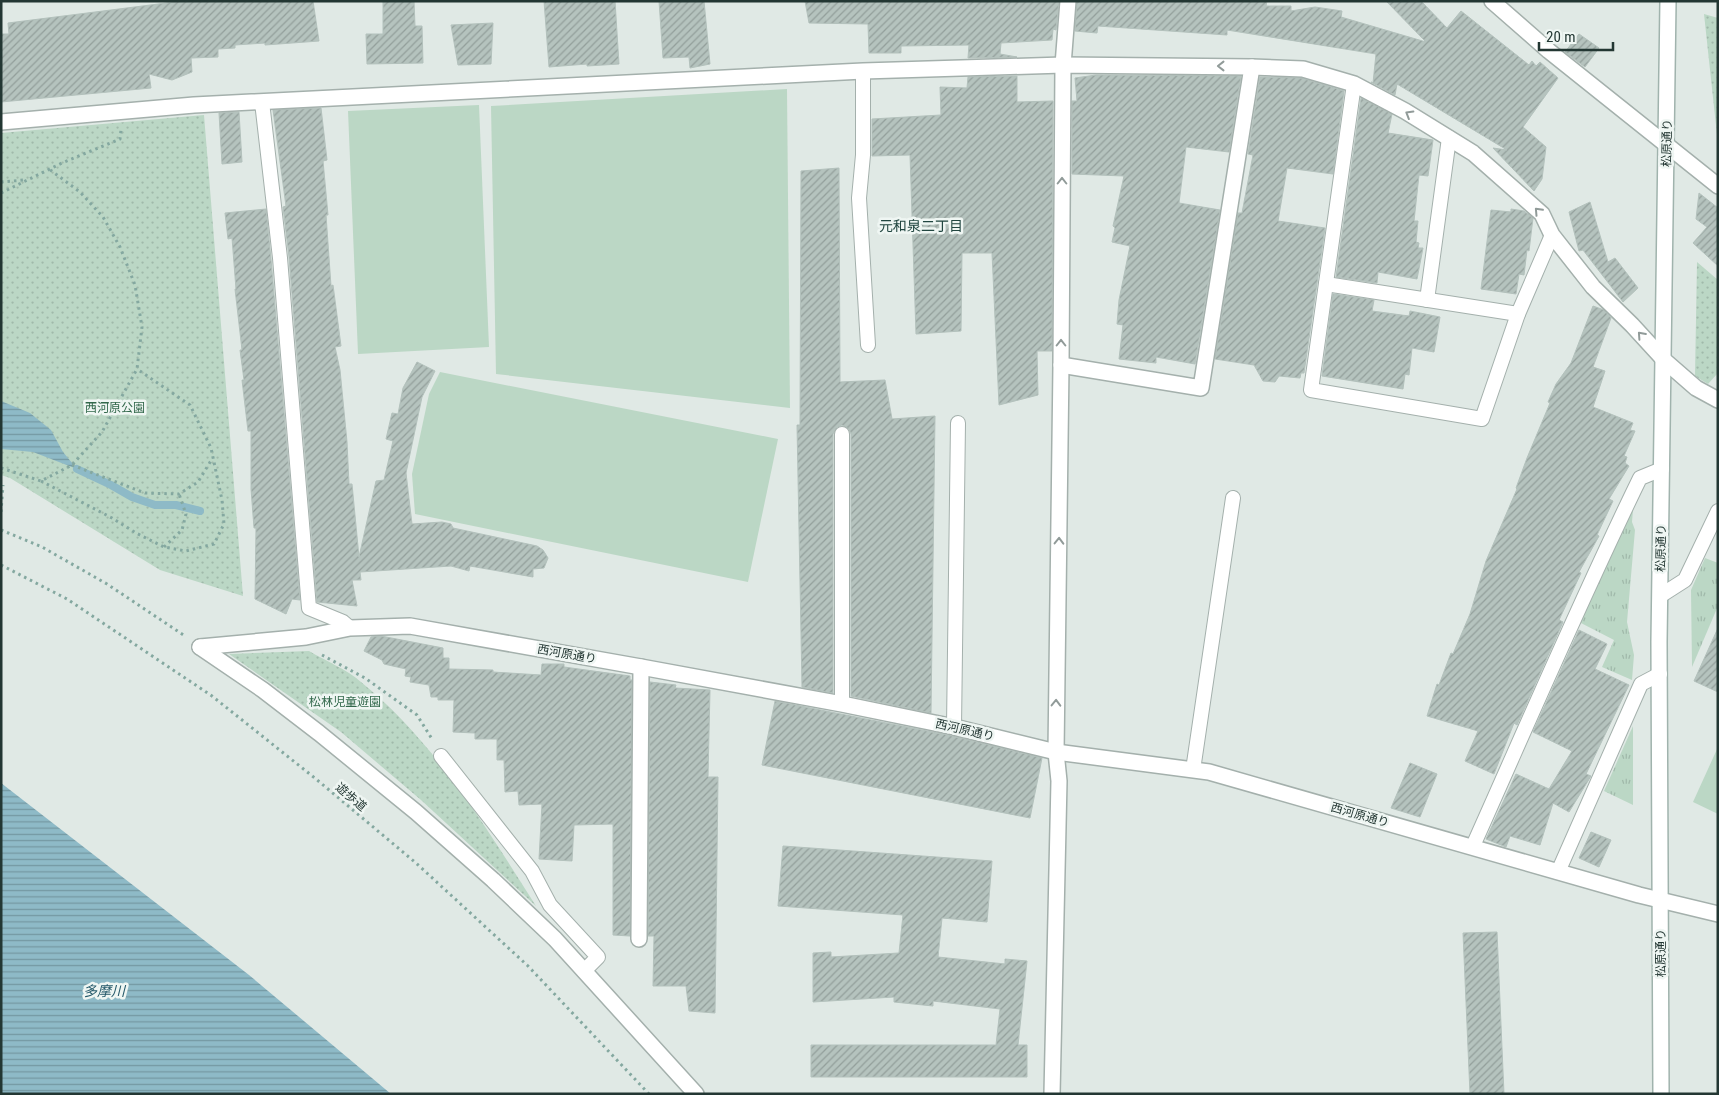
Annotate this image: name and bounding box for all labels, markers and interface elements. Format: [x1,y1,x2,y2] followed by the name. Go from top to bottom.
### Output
[1539,20,1613,52] scale bar
[1546,28,1576,46] text: 20 m
[1217,61,1224,71] one-way arrow
[1405,110,1414,120] one-way arrow
[1660,119,1674,167] street label: 松原通り
[1057,177,1067,184] one-way arrow
[1535,208,1544,217] one-way arrow
[879,218,963,234] district label: 元和泉二丁目
[1638,332,1647,341] one-way arrow
[1056,339,1066,347] one-way arrow
[85,401,145,415] park label: 西河原公園
[1654,524,1668,572] street label: 松原通り
[1054,537,1064,544] one-way arrow
[536,642,598,666] street label: 西河原通り
[309,695,381,709] park label: 松林児童遊園
[1051,699,1061,707] one-way arrow
[934,716,996,744] street label: 西河原通り
[333,780,369,814] street label: 遊歩道
[1329,800,1391,830] street label: 西河原通り
[1654,929,1668,977] street label: 松原通り
[83,983,127,999] water label: 多摩川

